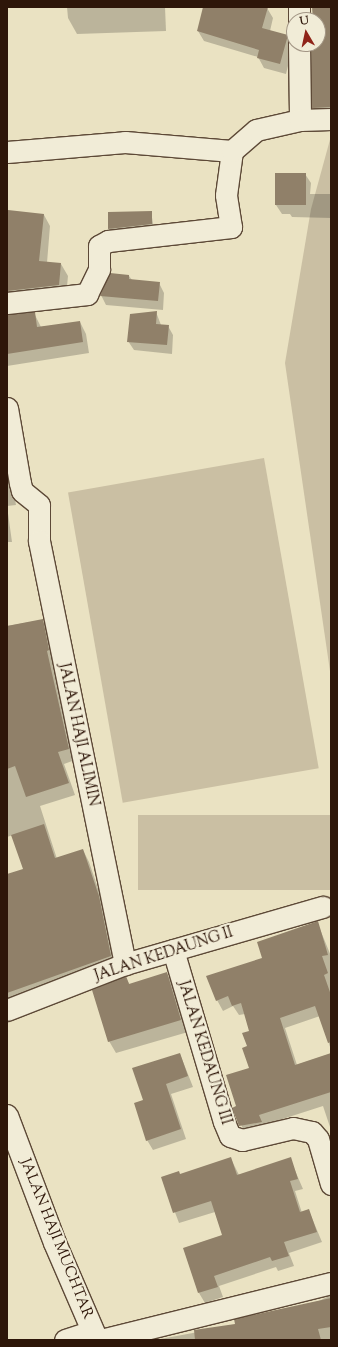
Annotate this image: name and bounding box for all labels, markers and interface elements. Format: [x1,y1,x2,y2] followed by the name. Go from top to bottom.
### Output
[286,12,326,52] north arrow
[299,13,310,30] text: U
[54,662,102,808] street label: JALAN HAJI ALIMIN
[92,924,236,986] street label: JALAN KEDAUNG II
[174,979,234,1127] street label: JALAN KEDAUNG III
[16,1156,96,1322] street label: JALAN HAJI MUCHTAR

